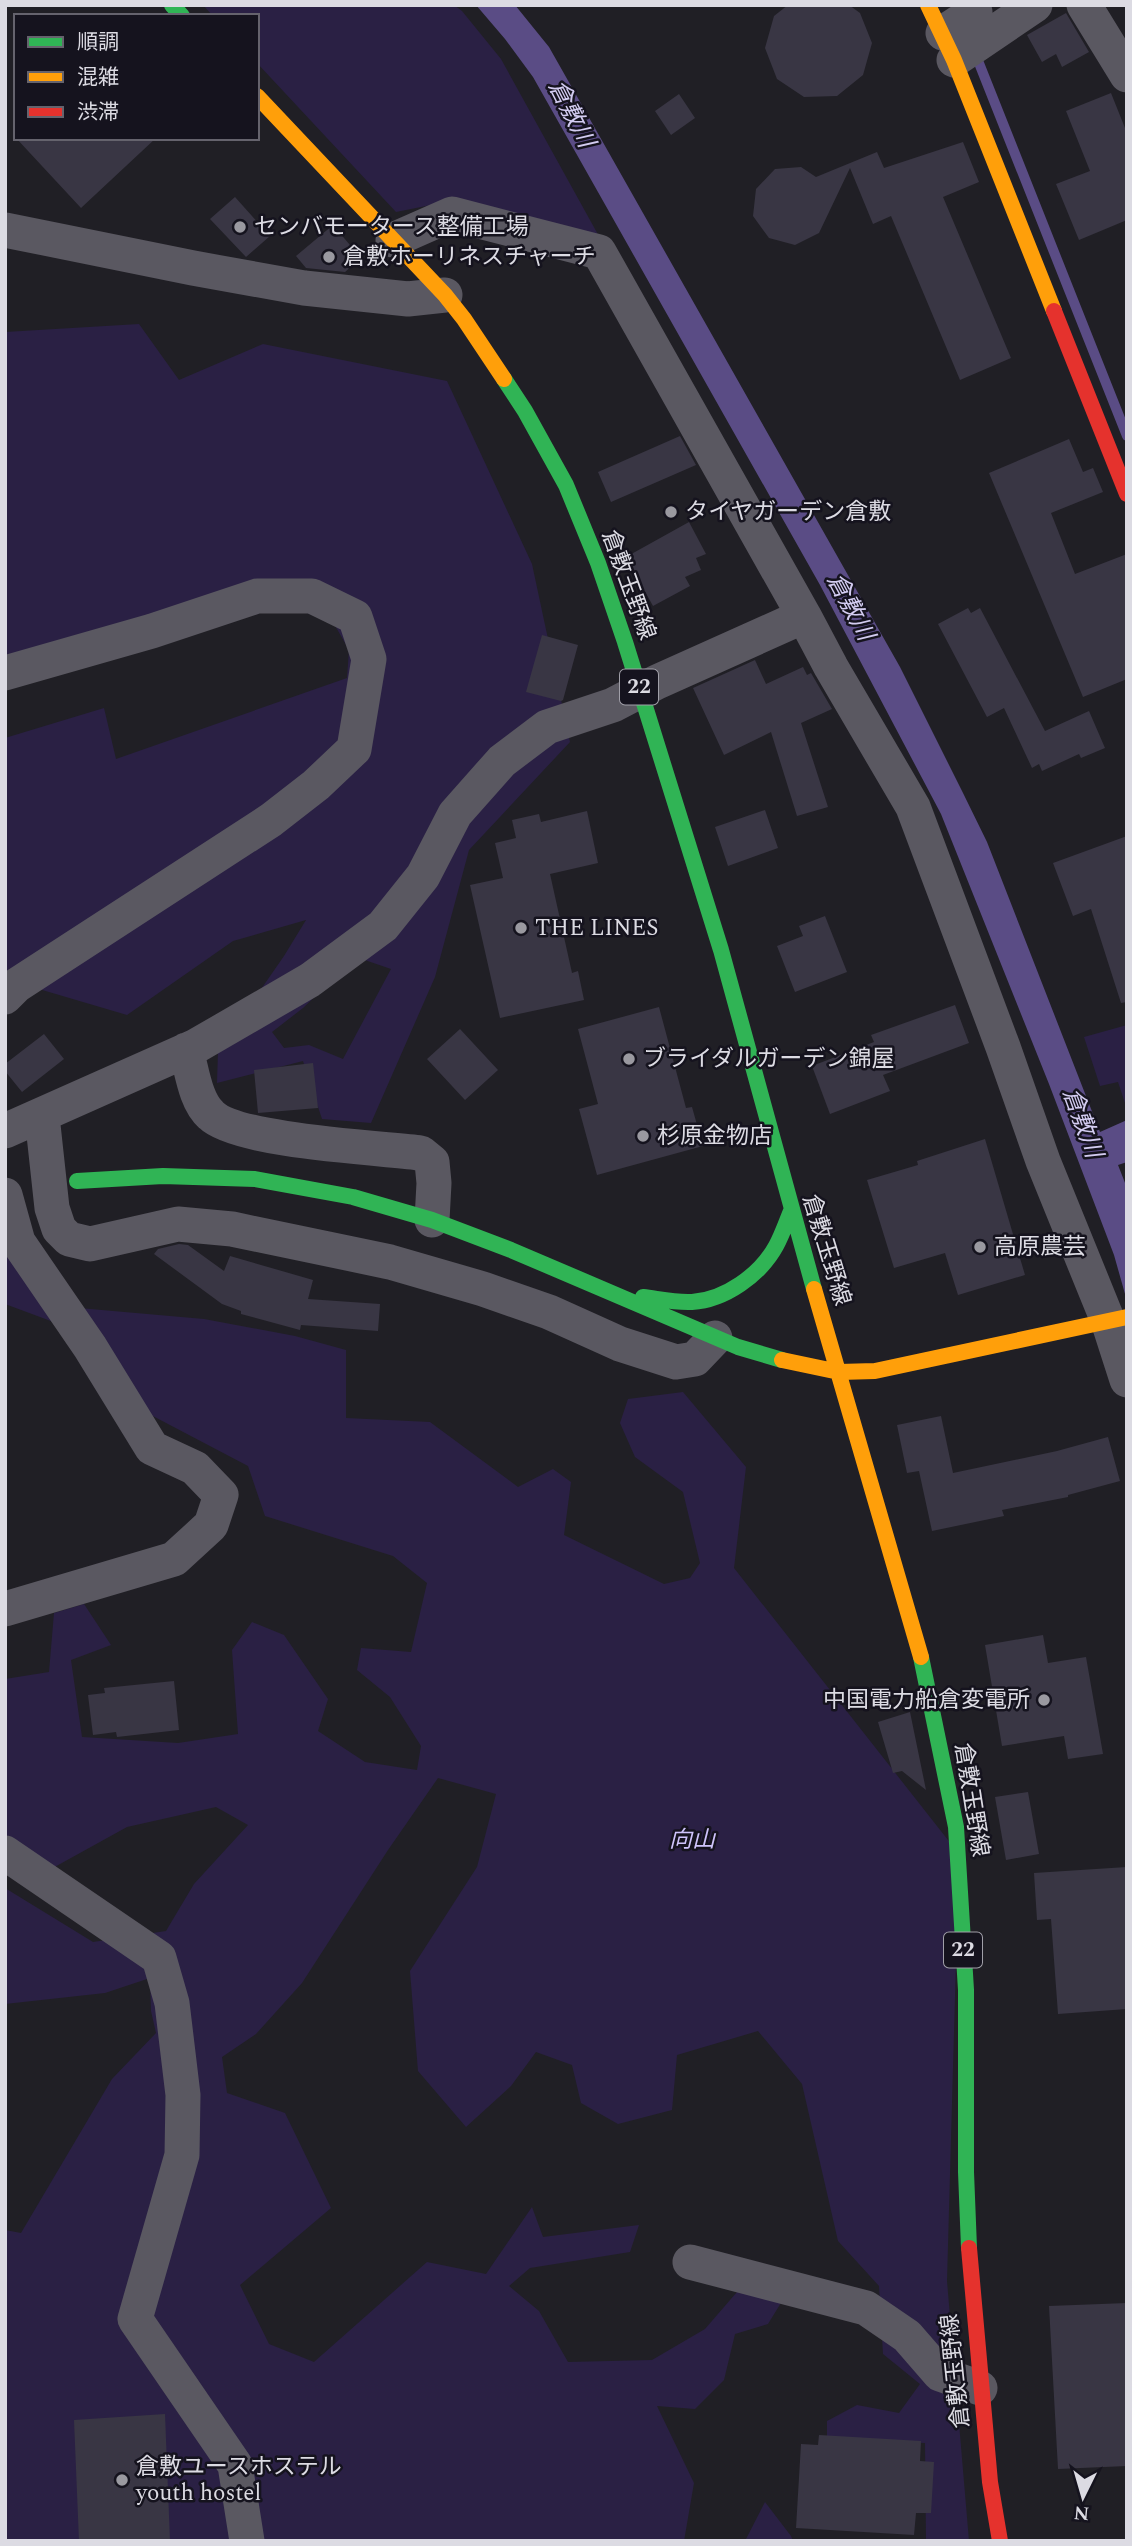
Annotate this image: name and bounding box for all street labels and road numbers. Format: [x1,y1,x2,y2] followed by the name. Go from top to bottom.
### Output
[592,525,664,645] street label: 倉敷玉野線
[620,670,658,704] road number: 22
[792,1190,860,1310] street label: 倉敷玉野線
[945,1740,997,1860] street label: 倉敷玉野線
[944,1932,982,1968] road number: 22
[933,2312,979,2430] street label: 倉敷玉野線

